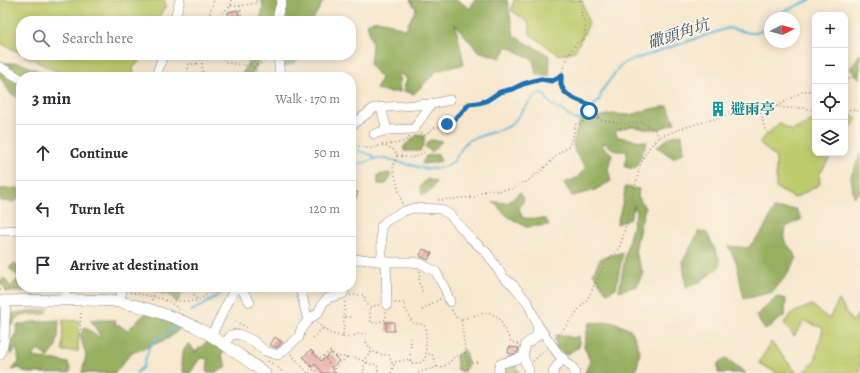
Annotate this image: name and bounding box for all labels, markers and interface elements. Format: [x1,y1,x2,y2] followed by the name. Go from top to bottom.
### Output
[764,12,800,48] north arrow
[812,12,848,156] map controls
[812,12,848,48] button: +
[644,13,714,54] water label: 䃟頭角坑
[16,16,356,60] search box
[30,27,52,49] icon: search
[62,28,133,48] text: Search here
[812,48,848,84] button: −
[812,84,848,120] button: locate
[32,87,71,110] text: 3 min
[275,90,340,107] text: Walk · 170 m
[730,99,775,119] place label: 避雨亭
[709,100,727,118] building icon: 避雨亭
[580,102,598,120] route start
[438,115,456,133] route end
[812,120,848,156] button: layers
[32,142,54,164] icon: ahead
[70,143,128,163] text: Continue
[314,144,340,161] text: 50 m
[32,198,54,220] icon: left
[70,199,125,219] text: Turn left
[309,200,340,217] text: 120 m
[32,254,54,276] icon: arrive
[70,255,199,275] text: Arrive at destination

